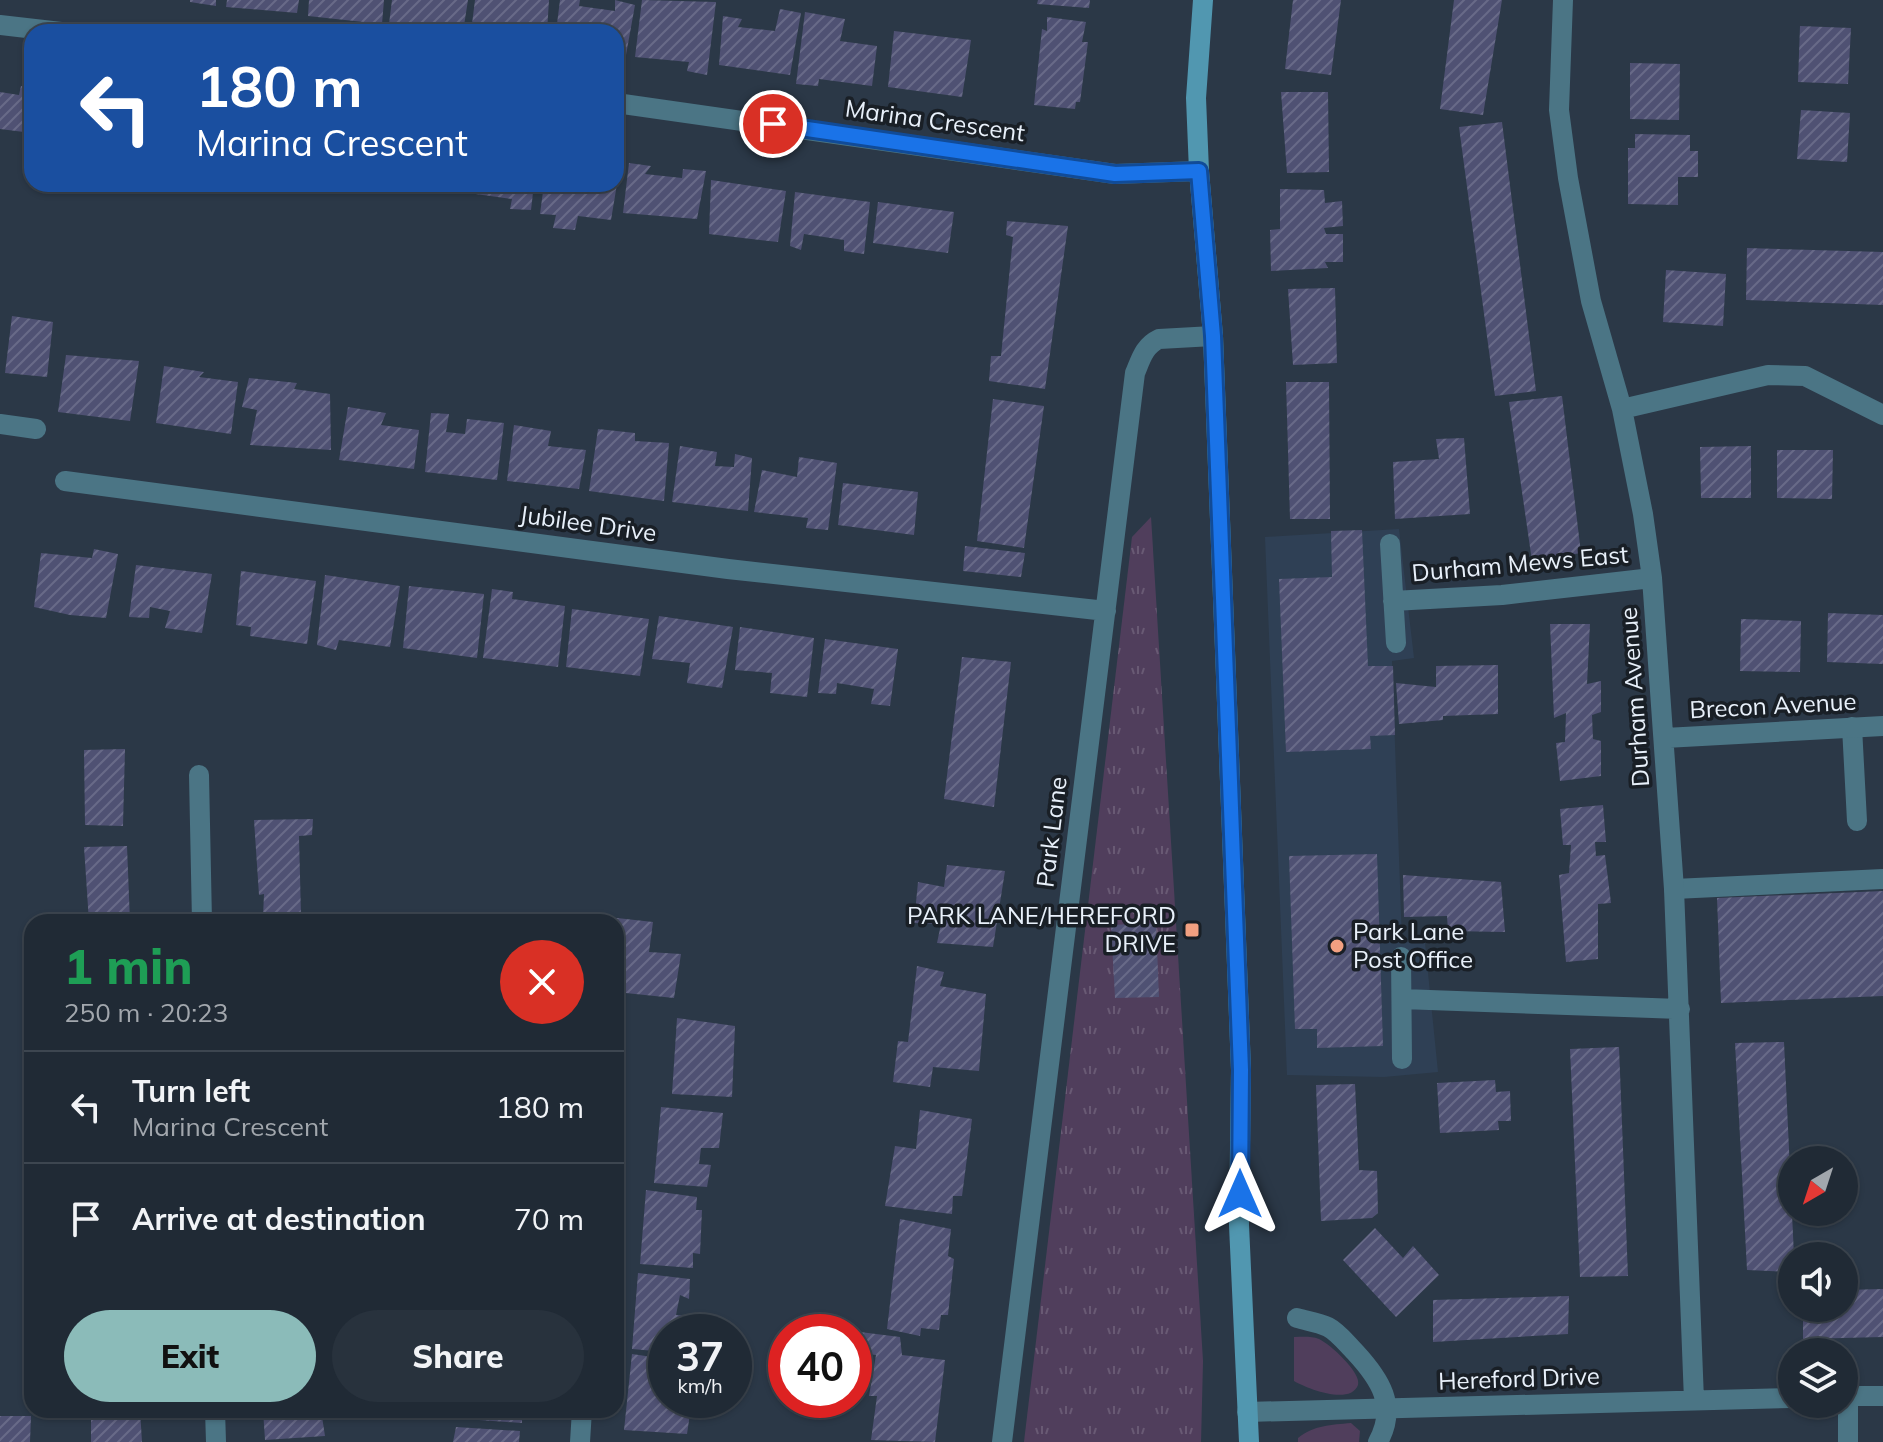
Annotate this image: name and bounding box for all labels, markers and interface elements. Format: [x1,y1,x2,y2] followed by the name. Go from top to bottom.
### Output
[196,51,363,121] text: 180 m
[64,56,168,160] icon: left
[739,90,807,158] pin
[843,93,1027,147] street label: Marina Crescent
[751,102,795,146] icon: arrive
[196,120,468,165] text: Marina Crescent
[518,499,659,547] street label: Jubilee Drive
[1410,539,1629,587] street label: Durham Mews East
[1613,606,1655,788] street label: Durham Avenue
[1689,686,1857,724] street label: Brecon Avenue
[1029,775,1073,889] street label: Park Lane
[907,900,1176,958] place label: PARK LANE/HEREFORD DRIVE
[1353,916,1473,974] place label: Park Lane Post Office
[1183,921,1201,939] marker: PARK LANE/HEREFORD DRIVE
[64,936,193,996] text: 1 min
[1328,937,1346,955] marker: Park Lane Post Office
[500,940,584,1024] button: close
[64,996,228,1029] text: 250 m · 20:23
[132,1072,250,1110] text: Turn left
[64,1085,108,1129] icon: left
[496,1088,584,1126] text: 180 m
[132,1110,328,1143] text: Marina Crescent
[1778,1146,1858,1226] north arrow
[1778,1146,1858,1418] map controls
[1198,1152,1282,1236] position arrow
[64,1197,108,1241] icon: arrive
[132,1200,426,1238] text: Arrive at destination
[514,1200,584,1238] text: 70 m
[1778,1242,1858,1322] button: sound
[64,1310,316,1402] button: Exit
[332,1310,584,1402] button: Share
[768,1314,872,1418] speed limit sign: 40
[676,1331,724,1381] text: 37
[1778,1338,1858,1418] button: layers
[1438,1360,1600,1396] street label: Hereford Drive
[677,1373,723,1398] text: km/h

